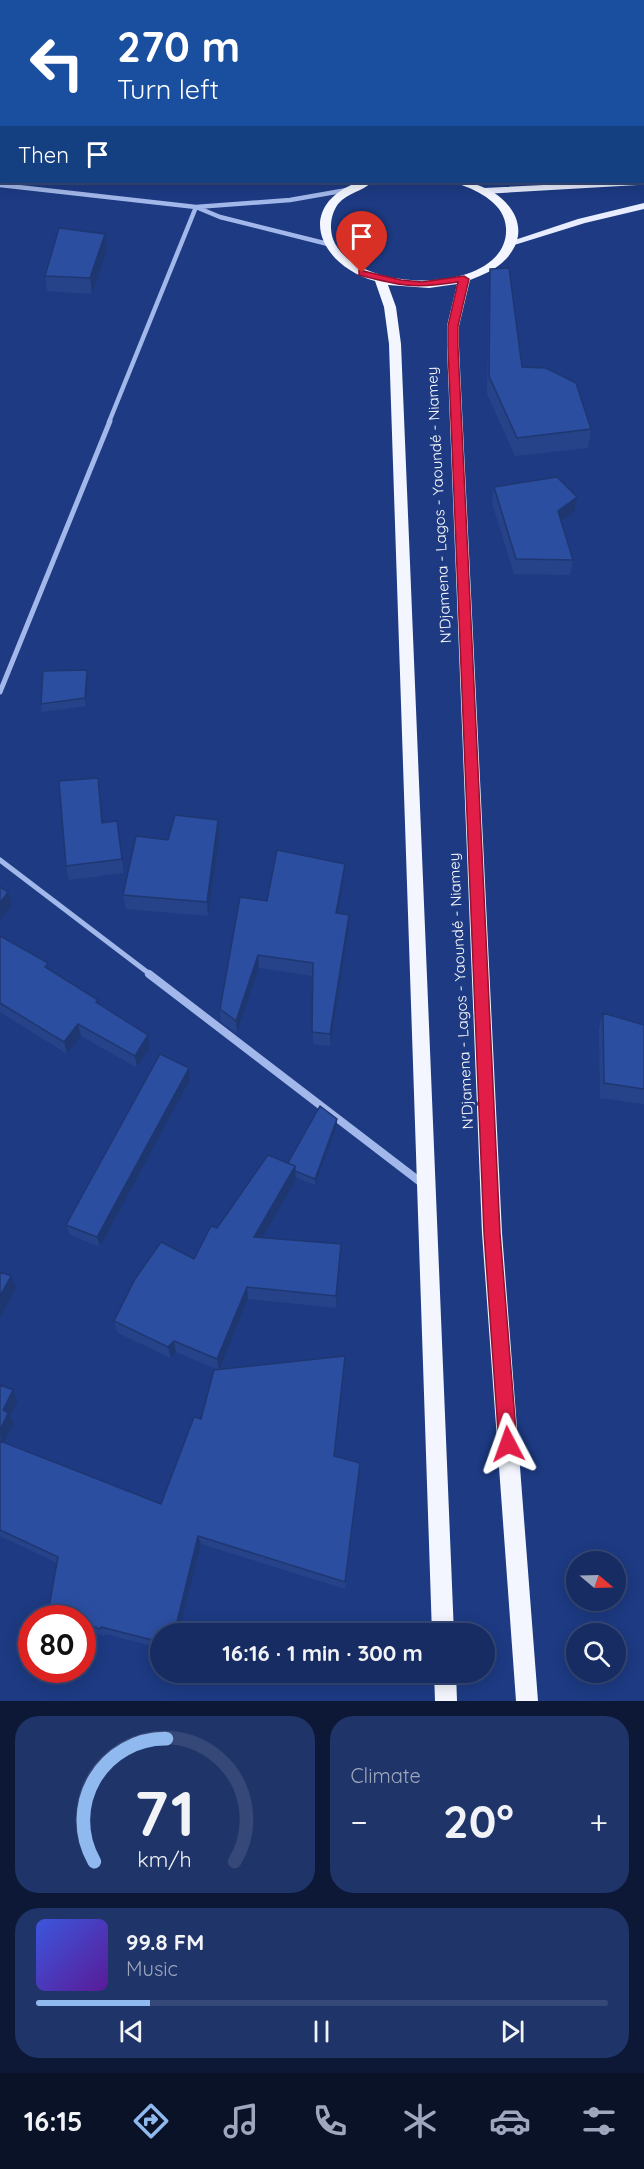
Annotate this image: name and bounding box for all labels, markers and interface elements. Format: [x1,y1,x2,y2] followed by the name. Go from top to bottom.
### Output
[117,20,240,73] text: 270 m
[18,24,96,102] icon: left
[117,72,219,106] text: Turn left
[81,138,114,171] icon: arrive
[18,141,69,169] text: Then
[336,211,387,273] pin
[345,220,378,253] icon: arrive
[422,366,455,644] street label: N'Djamena - Lagos - Yaoundé - Niamey
[444,852,477,1130] street label: N'Djamena - Lagos - Yaoundé - Niamey
[476,1412,540,1476] position arrow
[566,1551,626,1611] north arrow
[566,1551,626,1683] map controls
[18,1605,96,1683] speed limit sign: 80
[566,1623,626,1683] button: search
[222,1639,423,1667] text: 16:16 · 1 min · 300 m
[351,1763,421,1788] text: Climate
[134,1774,195,1852] text: 71
[443,1793,514,1849] text: 20°
[351,1801,368,1842] text: −
[589,1801,608,1842] text: +
[138,1846,192,1872] text: km/h
[126,1928,204,1956] text: 99.8 FM
[126,1956,178,1981] text: Music
[115,2015,148,2048] icon: previous
[305,2015,338,2048] icon: pause
[496,2015,529,2048] icon: next
[130,2100,172,2142] icon: directions
[220,2100,262,2142] icon: music
[309,2100,351,2142] icon: phone
[399,2100,441,2142] icon: climate
[489,2100,531,2142] icon: car
[578,2100,620,2142] icon: filters
[24,2104,83,2138] text: 16:15

